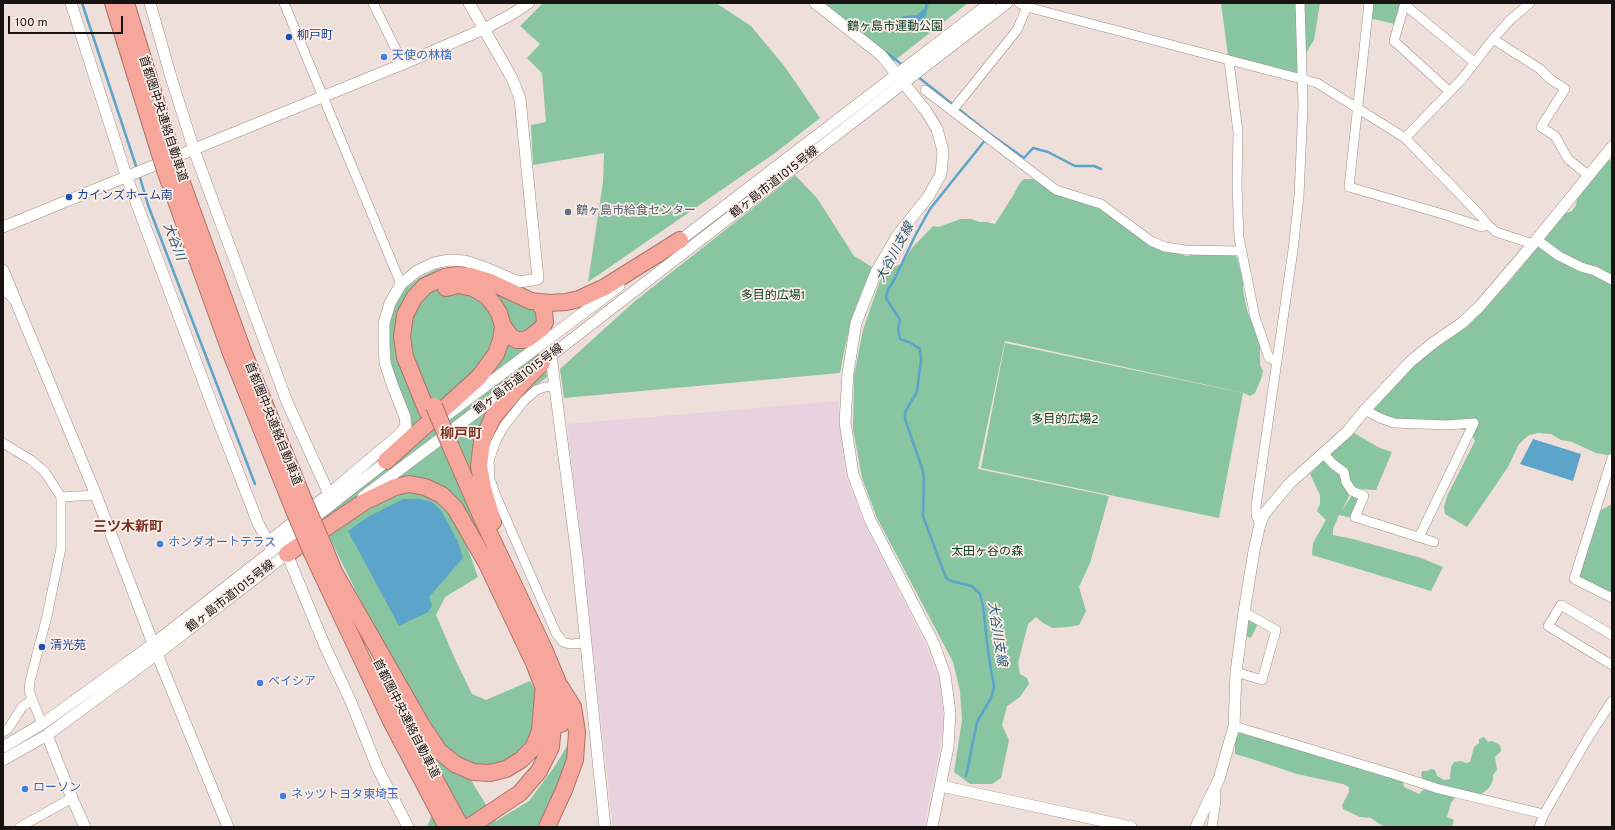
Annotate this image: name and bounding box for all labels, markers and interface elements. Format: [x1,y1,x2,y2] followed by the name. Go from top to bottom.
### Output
[10,8,125,34] scale bar
[15,15,48,31] text: 100 m
[847,21,943,35] park label: 鶴ヶ島市運動公園
[297,30,333,44] place label: 柳戸町
[284,32,294,42] marker: 柳戸町
[392,50,452,64] place label: 天使の林檎
[379,52,389,62] marker: 天使の林檎
[135,54,189,184] street label: 首都圏中央連絡自動車道
[728,144,822,222] street label: 鶴ヶ島市道1015号線
[77,190,173,204] place label: カインズホーム南
[64,192,74,202] marker: カインズホーム南
[576,205,696,219] place label: 鶴ヶ島市給食センター
[563,207,573,217] marker: 鶴ヶ島市給食センター
[159,221,187,263] water label: 大谷川
[874,221,918,285] water label: 大谷川支線
[741,290,805,304] park label: 多目的広場1
[471,342,567,418] street label: 鶴ヶ島市道1015号線
[241,360,303,488] street label: 首都圏中央連絡自動車道
[1031,414,1099,428] park label: 多目的広場2
[440,427,482,443] district label: 柳戸町
[93,520,163,536] district label: 三ツ木新町
[168,537,276,551] place label: ホンダオートテラス
[155,539,165,549] marker: ホンダオートテラス
[951,546,1023,560] park label: 太田ヶ谷の森
[184,558,278,636] street label: 鶴ヶ島市道1015号線
[983,601,1009,667] water label: 大谷川支線
[50,640,86,654] place label: 清光苑
[37,642,47,652] marker: 清光苑
[369,657,441,781] street label: 首都圏中央連絡自動車道
[268,676,316,690] place label: ベイシア
[255,678,265,688] marker: ベイシア
[33,782,81,796] place label: ローソン
[20,784,30,794] marker: ローソン
[291,789,399,803] place label: ネッツトヨタ東埼玉
[278,791,288,801] marker: ネッツトヨタ東埼玉

